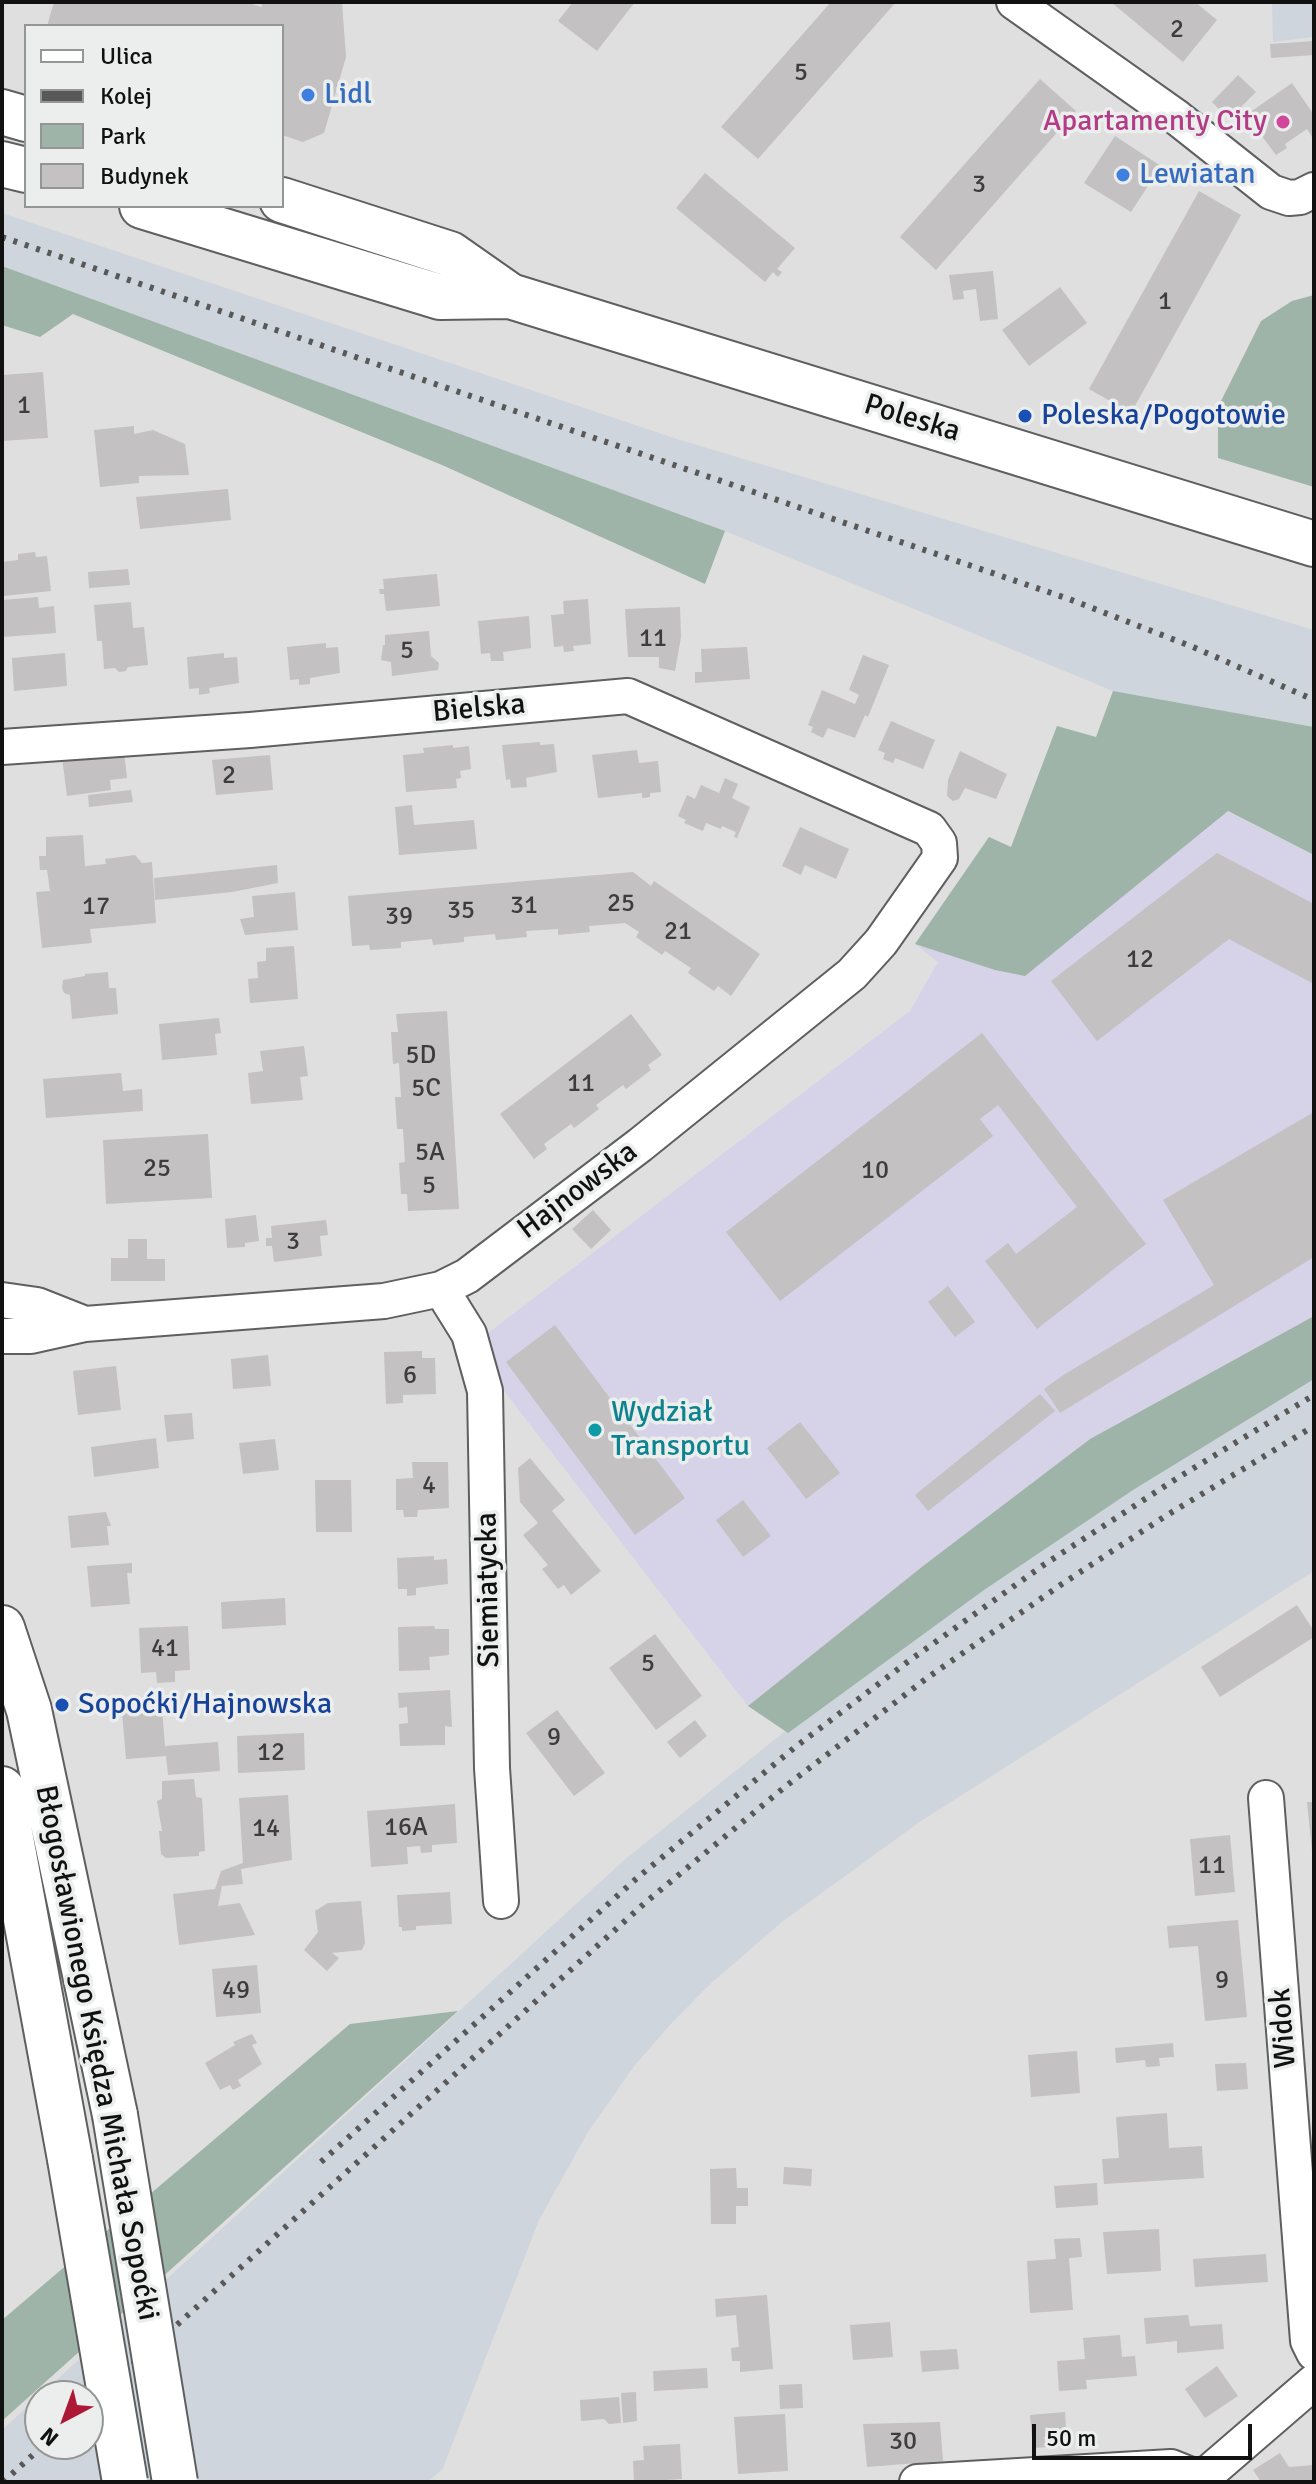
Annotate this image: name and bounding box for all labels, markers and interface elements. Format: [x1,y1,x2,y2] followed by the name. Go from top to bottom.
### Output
[1170,14,1184,46] house number: 2
[24,24,284,208] legend
[100,41,153,71] text: Ulica
[794,57,808,89] house number: 5
[324,77,372,113] place label: Lidl
[100,81,152,111] text: Kolej
[299,86,317,104] marker: Lidl
[1043,104,1267,140] place label: Apartamenty City
[1274,113,1292,131] marker: Apartamenty City
[100,121,146,151] text: Park
[1139,157,1256,193] place label: Lewiatan
[100,161,189,191] text: Budynek
[1114,166,1132,184] marker: Lewiatan
[972,169,986,201] house number: 3
[1158,286,1172,318] house number: 1
[860,387,964,451] street label: Poleska
[17,390,31,422] house number: 1
[1041,398,1286,434] place label: Poleska/Pogotowie
[1016,407,1034,425] marker: Poleska/Pogotowie
[639,623,667,655] house number: 11
[400,635,414,667] house number: 5
[431,687,527,731] street label: Bielska
[222,760,236,792] house number: 2
[607,888,635,920] house number: 25
[510,890,538,922] house number: 31
[82,891,110,923] house number: 17
[447,895,475,927] house number: 35
[385,901,413,933] house number: 39
[664,916,692,948] house number: 21
[1126,944,1154,976] house number: 12
[406,1040,436,1072] house number: 5D
[567,1068,595,1100] house number: 11
[411,1073,441,1105] house number: 5C
[511,1134,645,1248] street label: Hajnowska
[415,1137,445,1169] house number: 5A
[143,1153,171,1185] house number: 25
[861,1155,889,1187] house number: 10
[422,1170,436,1202] house number: 5
[286,1226,300,1258] house number: 3
[403,1360,417,1392] house number: 6
[611,1395,750,1466] place label: Wydział Transportu
[586,1421,604,1439] marker: Wydział Transportu
[422,1470,436,1502] house number: 4
[470,1512,508,1668] street label: Siemiatycka
[151,1633,179,1665] house number: 41
[641,1648,655,1680] house number: 5
[78,1687,332,1723] place label: Sopoćki/Hajnowska
[53,1696,71,1714] marker: Sopoćki/Hajnowska
[547,1722,561,1754] house number: 9
[257,1737,285,1769] house number: 12
[26,1782,166,2324] street label: Błogosławionego Księdza Michała Sopoćki
[384,1812,428,1844] house number: 16A
[252,1813,280,1845] house number: 14
[1198,1850,1226,1882] house number: 11
[1215,1965,1229,1997] house number: 9
[222,1975,250,2007] house number: 49
[1263,1987,1305,2069] street label: Widok
[24,2380,104,2460] north arrow
[1036,2408,1256,2458] scale bar
[35,2422,64,2452] text: N
[1046,2423,1096,2453] text: 50 m
[889,2426,917,2458] house number: 30

